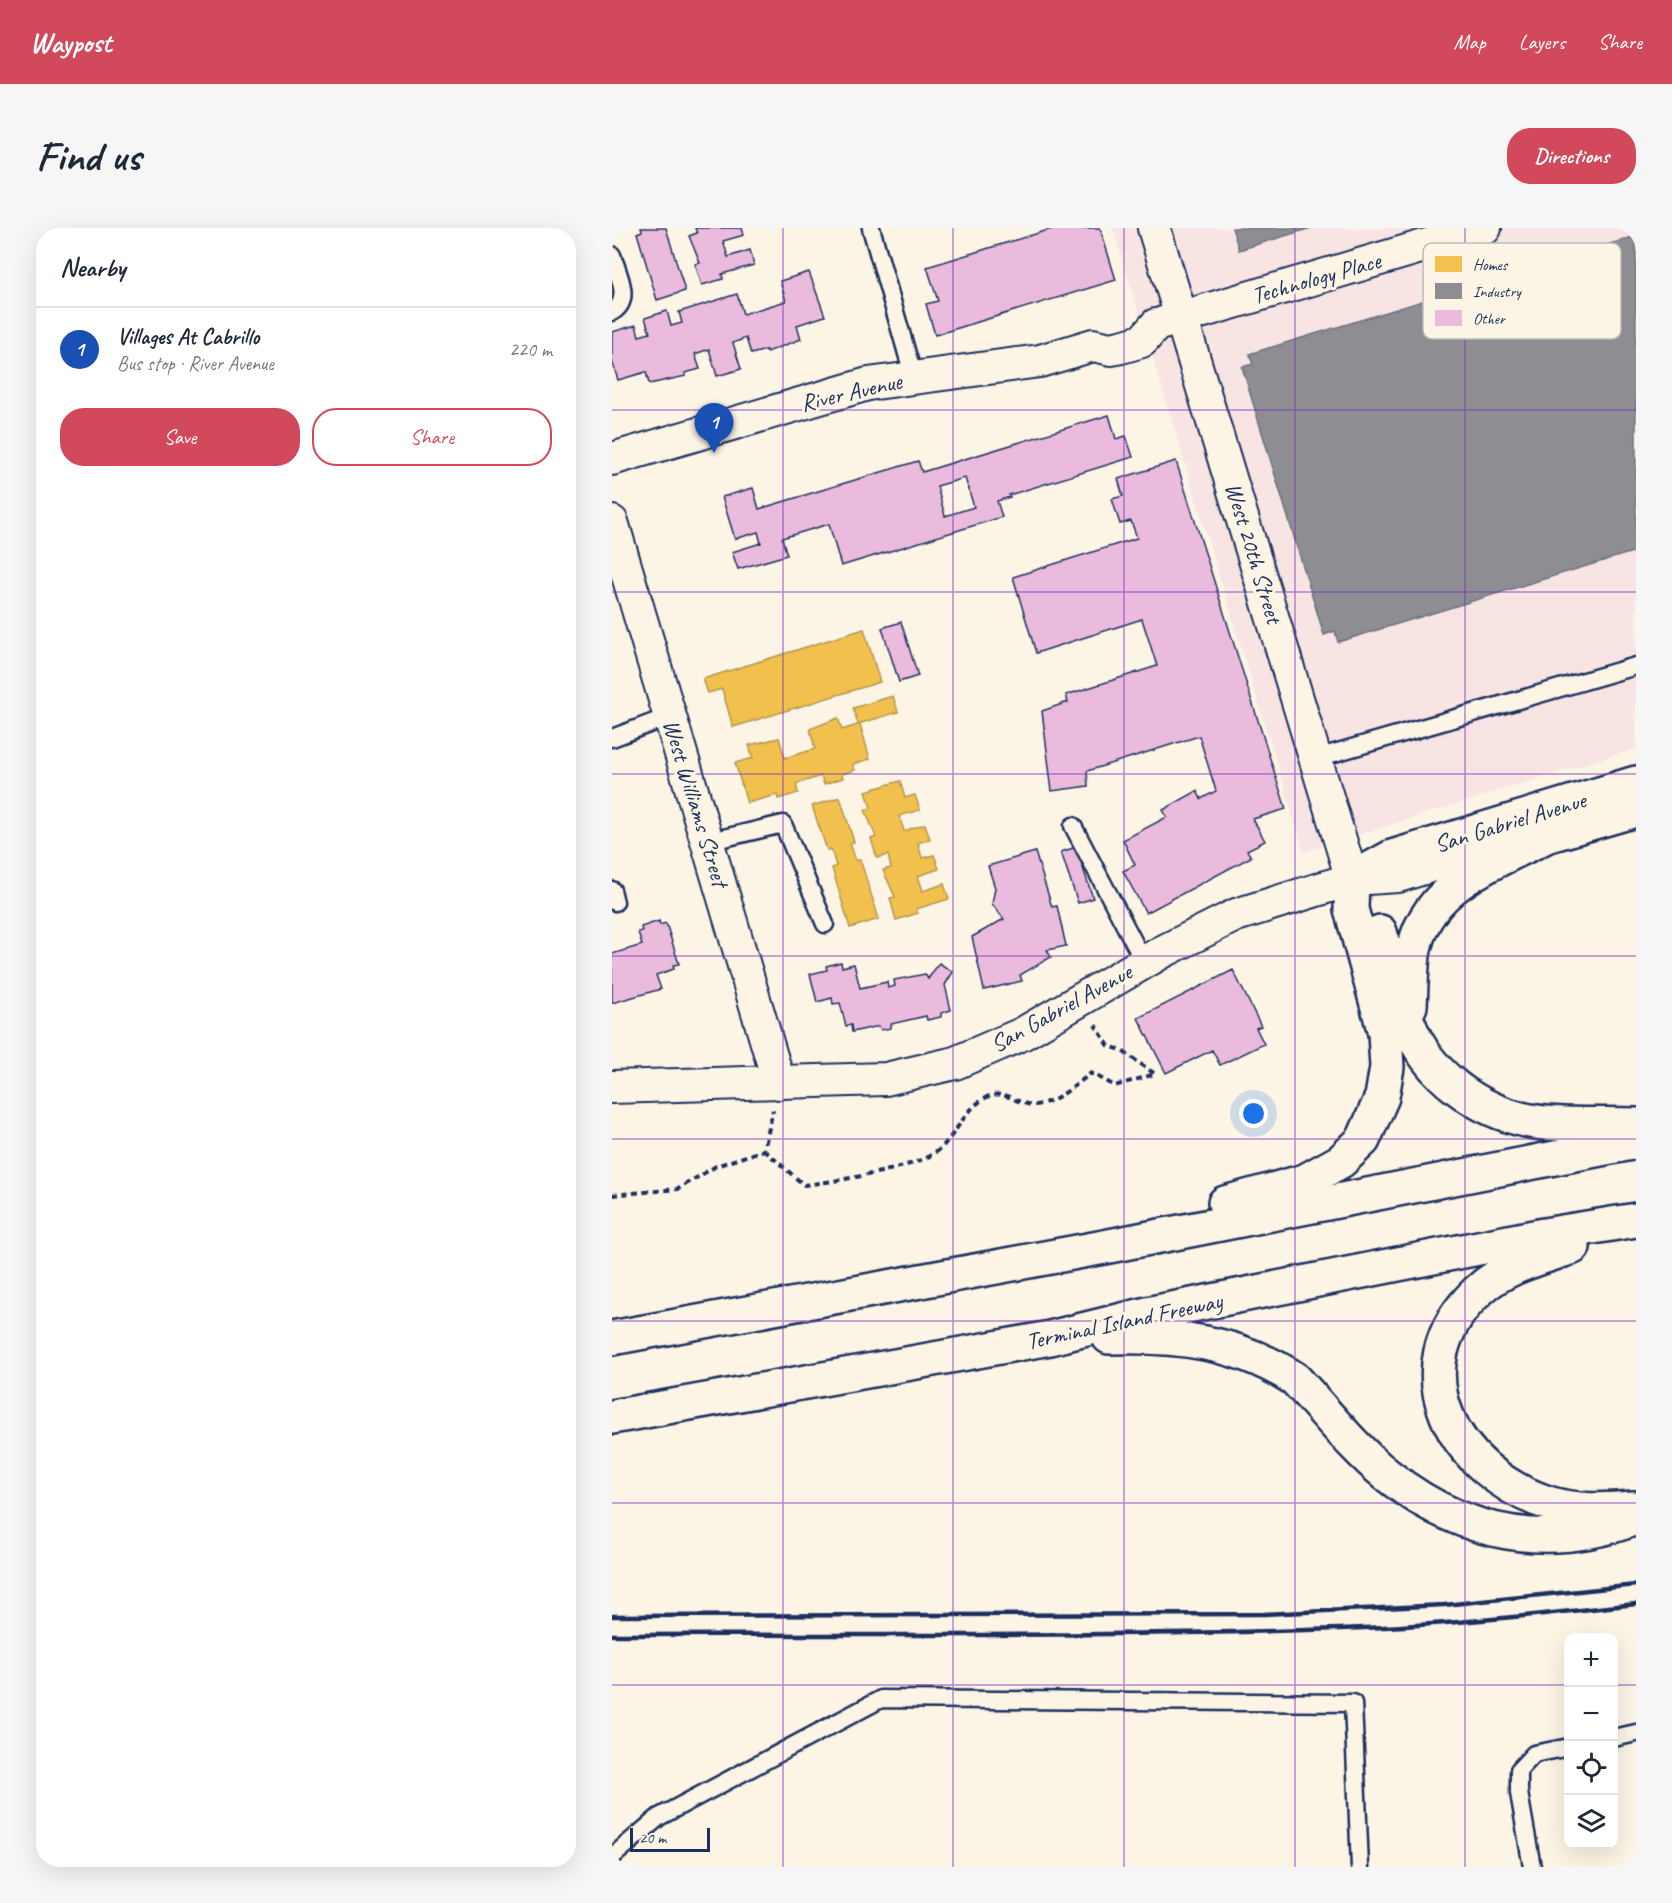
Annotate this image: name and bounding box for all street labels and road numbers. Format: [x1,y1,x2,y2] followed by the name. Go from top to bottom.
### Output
[1248,245,1386,311] street label: Technology Place
[798,365,907,418] street label: River Avenue
[1218,479,1290,629] street label: West 20th Street
[656,716,737,893] street label: West Williams Street
[1431,784,1591,859] street label: San Gabriel Avenue
[985,956,1139,1059] street label: San Gabriel Avenue
[1023,1285,1226,1356] street label: Terminal Island Freeway

